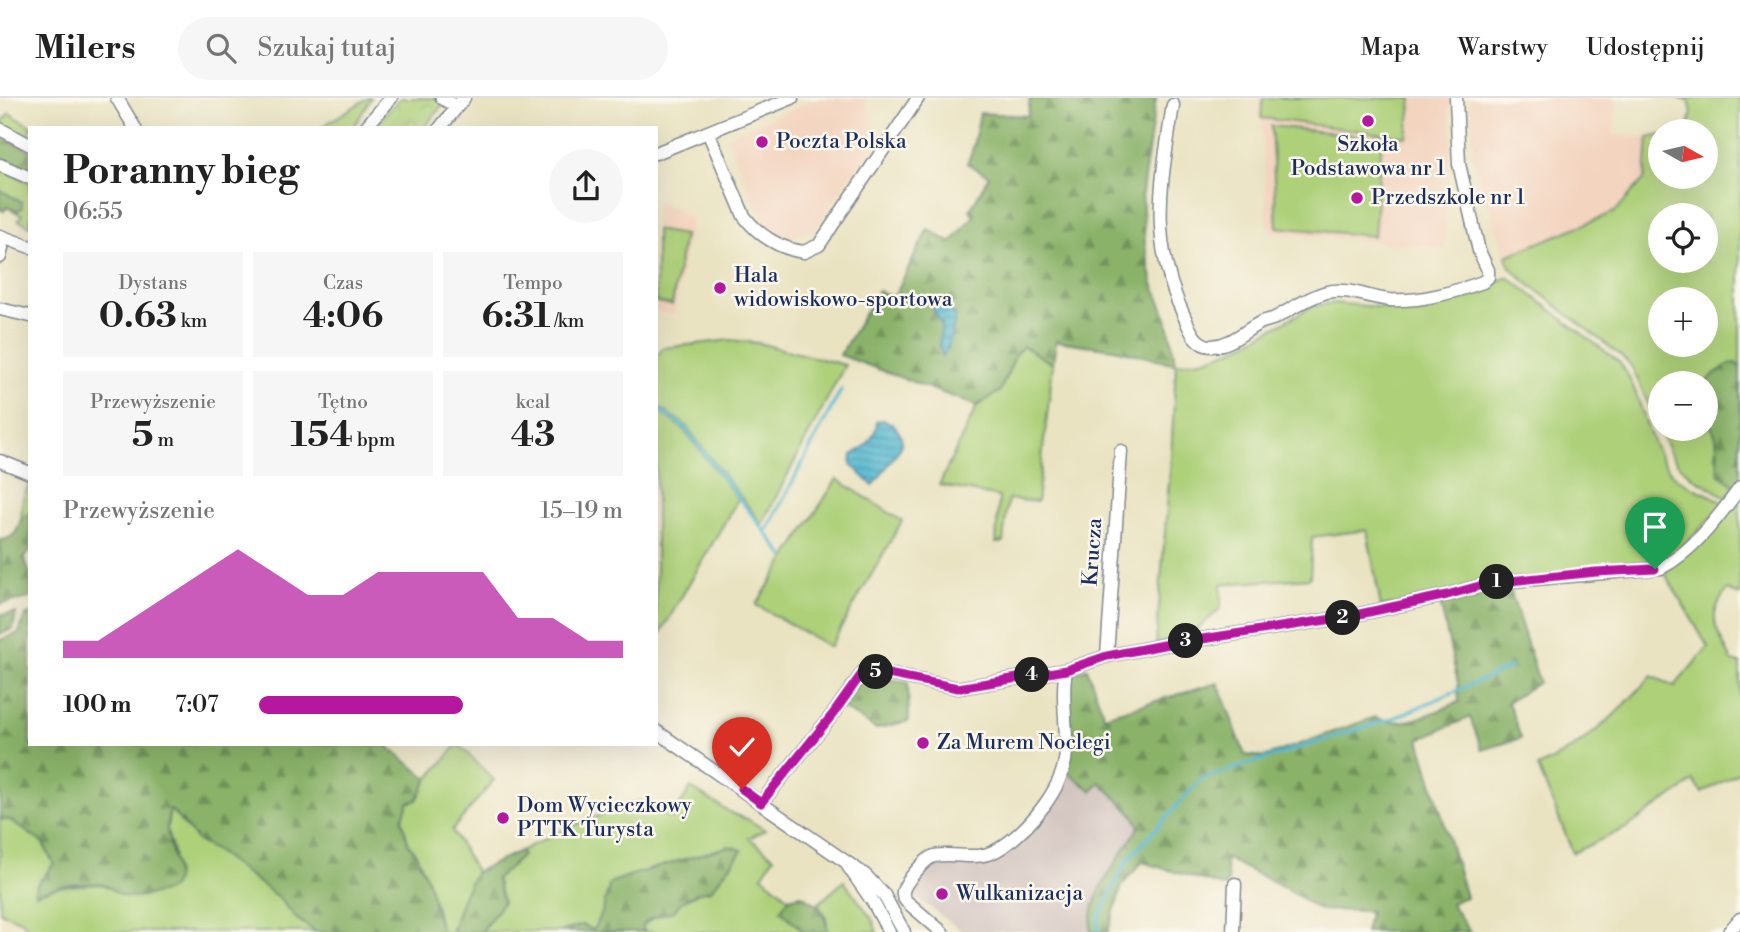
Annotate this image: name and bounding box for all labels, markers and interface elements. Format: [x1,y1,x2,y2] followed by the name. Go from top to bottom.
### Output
[178,17,668,80] search box
[35,28,136,69] text: Milers
[202,29,240,67] icon: search
[258,32,396,64] text: Szukaj tutaj
[1360,33,1420,63] text: Mapa
[1458,33,1548,63] text: Warstwy
[1586,33,1705,63] text: Udostępnij
[1360,113,1376,129] marker: Szkoła Podstawowa nr 1
[1648,119,1718,189] north arrow
[1648,119,1718,441] map controls
[776,129,907,155] place label: Poczta Polska
[1291,132,1445,182] place label: Szkoła Podstawowa nr 1
[754,134,770,150] marker: Poczta Polska
[63,148,299,195] text: Poranny bieg
[549,149,623,223] button: share
[1371,185,1525,211] place label: Przedszkole nr 1
[1349,190,1365,206] marker: Przedszkole nr 1
[63,198,123,226] text: 06:55
[1648,203,1718,273] button: locate
[733,263,953,313] place label: Hala widowiskowo-sportowa
[119,271,187,295] text: Dystans
[323,271,363,295] text: Czas
[503,271,563,295] text: Tempo
[712,280,728,296] marker: Hala widowiskowo-sportowa
[1648,287,1718,357] button: +
[99,295,177,338] text: 0.63
[303,295,383,338] text: 4:06
[482,295,550,338] text: 6:31
[177,309,207,333] text: km
[550,309,584,333] text: /km
[1648,371,1718,441] button: −
[90,390,216,414] text: Przewyższenie
[318,390,368,414] text: Tętno
[516,390,550,414] text: kcal
[132,414,154,457] text: 5
[291,414,353,457] text: 154
[511,414,555,457] text: 43
[154,428,174,452] text: m
[353,428,395,452] text: bpm
[63,497,215,525] text: Przewyższenie
[540,497,623,525] text: 15–19 m
[1625,497,1685,569] pin
[1636,508,1674,546] icon: arrive
[1078,517,1108,587] street label: Krucza
[1480,564,1514,600] pin: 1
[1492,569,1501,593] text: 1
[1326,601,1360,636] pin: 2
[1337,605,1348,629] text: 2
[1168,624,1204,658] pin: 3
[1180,628,1191,652] text: 3
[858,654,894,690] pin: 5
[1014,658,1050,692] pin: 4
[870,659,881,683] text: 5
[1025,662,1038,686] text: 4
[63,691,131,719] text: 100 m
[175,691,219,719] text: 7:07
[712,717,772,789] pin
[723,728,761,766] icon: check
[937,730,1111,756] place label: Za Murem Noclegi
[915,735,931,751] marker: Za Murem Noclegi
[517,793,693,843] place label: Dom Wycieczkowy PTTK Turysta
[495,810,511,826] marker: Dom Wycieczkowy PTTK Turysta
[955,881,1084,907] place label: Wulkanizacja
[934,886,950,902] marker: Wulkanizacja

